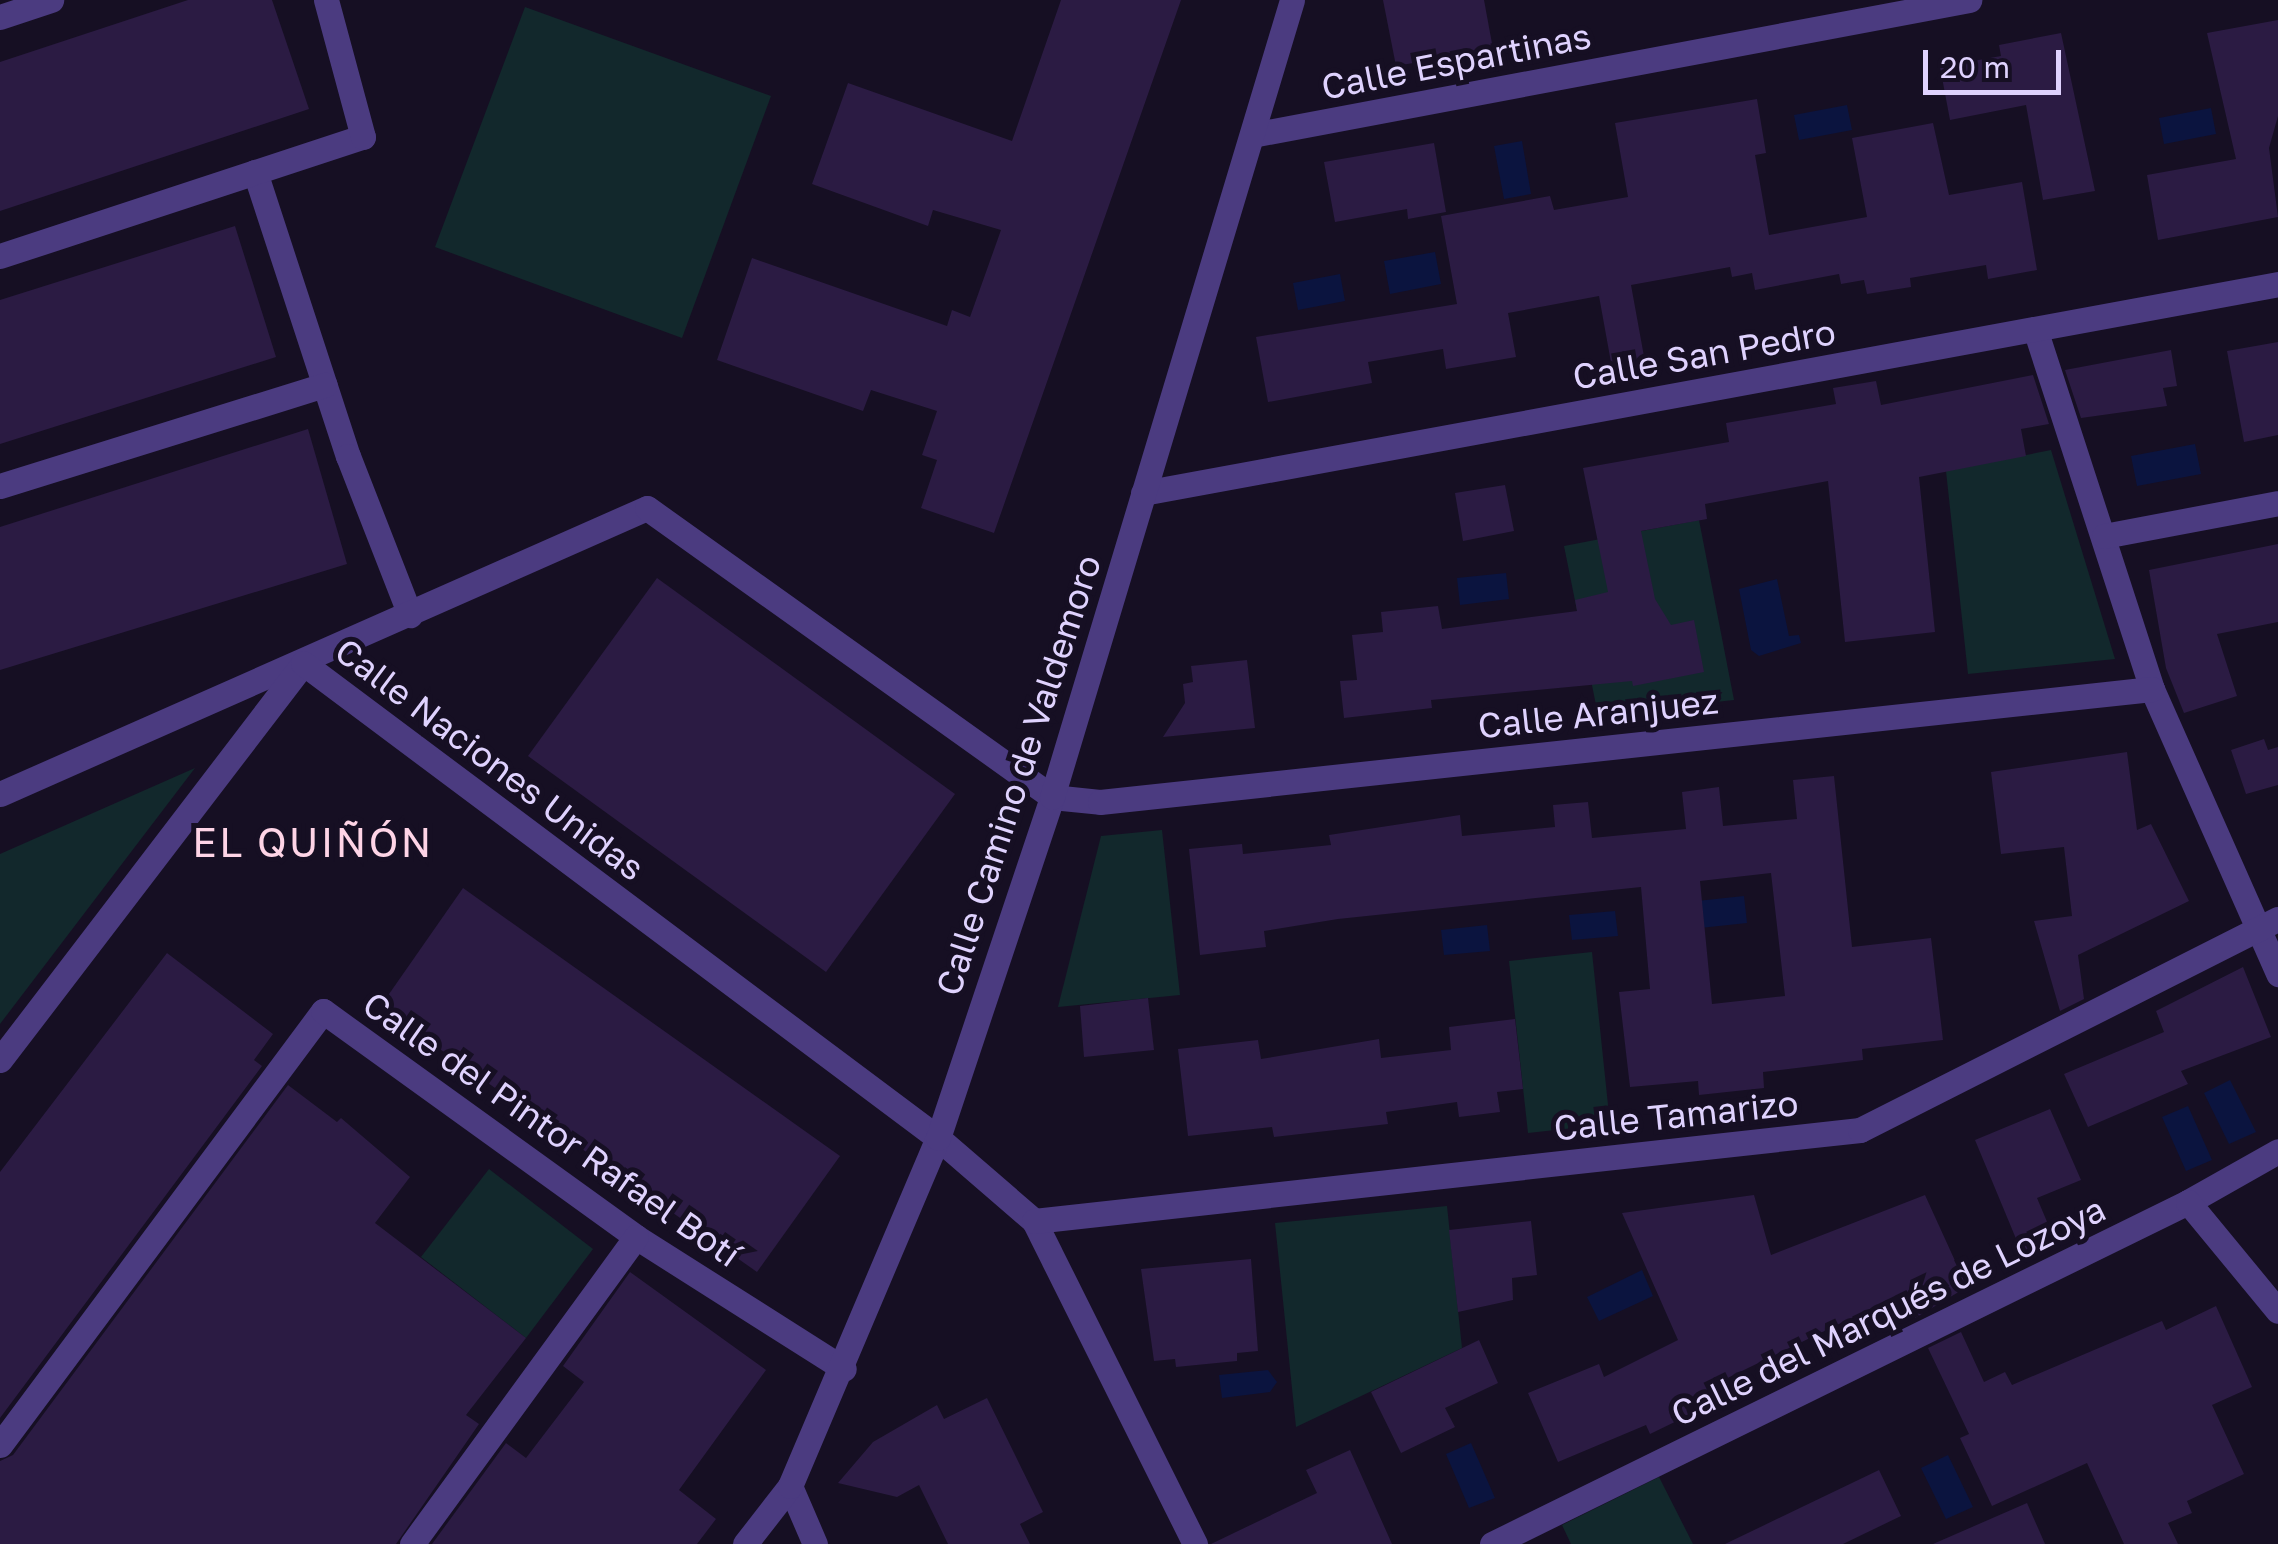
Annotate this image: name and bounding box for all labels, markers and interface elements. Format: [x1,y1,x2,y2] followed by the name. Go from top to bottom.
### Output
[1318,14,1594,108] street label: Calle Espartinas
[1928,30,2066,92] scale bar
[1940,49,2010,85] text: 20 m
[1569,310,1839,398] street label: Calle San Pedro
[927,550,1109,1000] street label: Calle Camino de Valdemoro
[327,629,653,889] street label: Calle Naciones Unidas
[1476,679,1720,747] street label: Calle Aranjuez
[192,818,434,866] district label: EL QUIÑÓN
[355,983,749,1275] street label: Calle del Pintor Rafael Botí
[1552,1081,1800,1149] street label: Calle Tamarizo
[1664,1187,2112,1435] street label: Calle del Marqués de Lozoya

